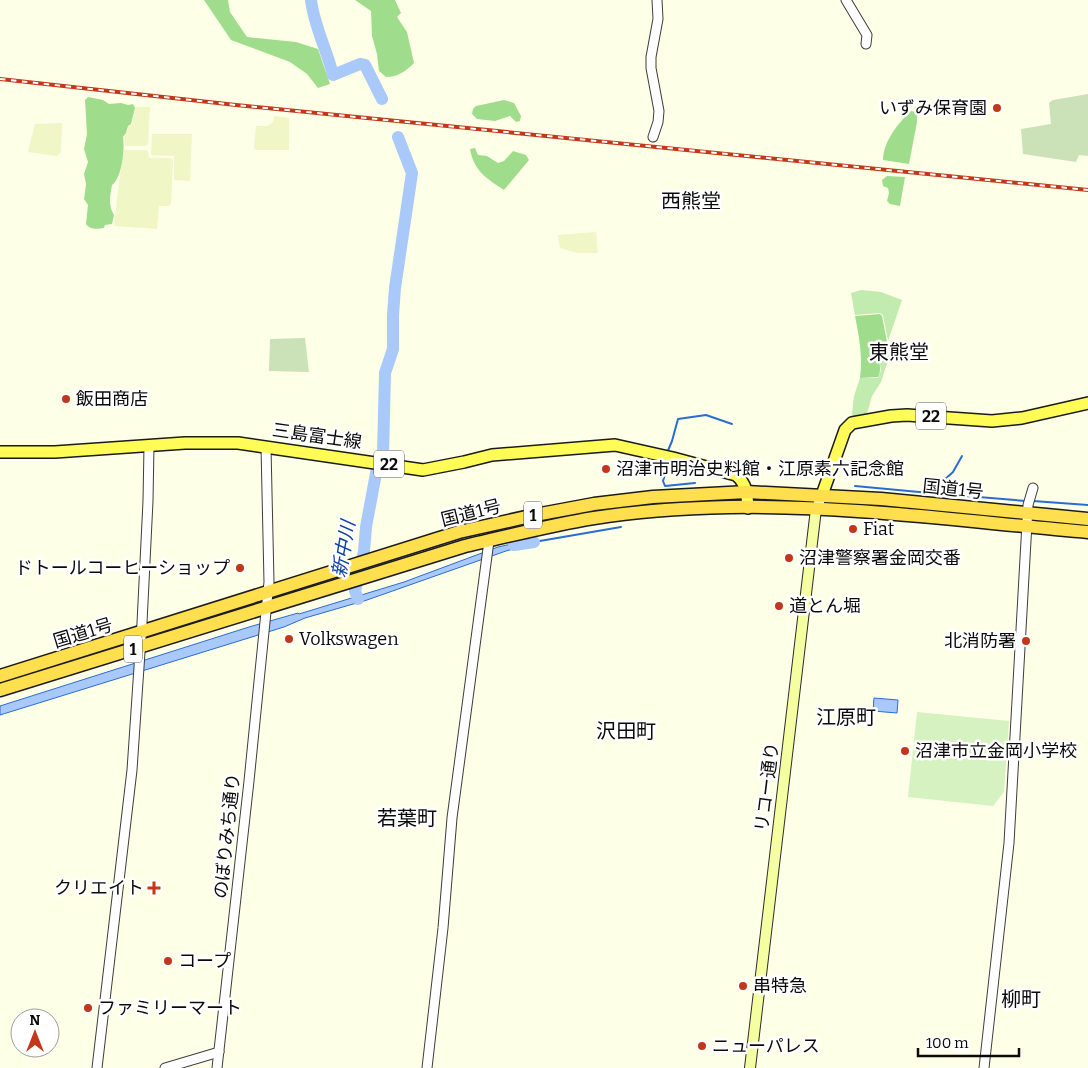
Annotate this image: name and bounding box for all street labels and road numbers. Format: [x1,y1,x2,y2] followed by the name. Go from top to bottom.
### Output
[916,402,946,430] road number: 22
[271,419,363,453] street label: 三島富士線
[374,450,404,478] road number: 22
[921,475,985,503] street label: 国道1号
[439,495,503,531] street label: 国道1号
[524,502,542,528] road number: 1
[50,614,116,652] street label: 国道1号
[124,636,142,662] road number: 1
[751,741,783,833] street label: リコー通り
[209,772,245,900] street label: のぼりみち通り

